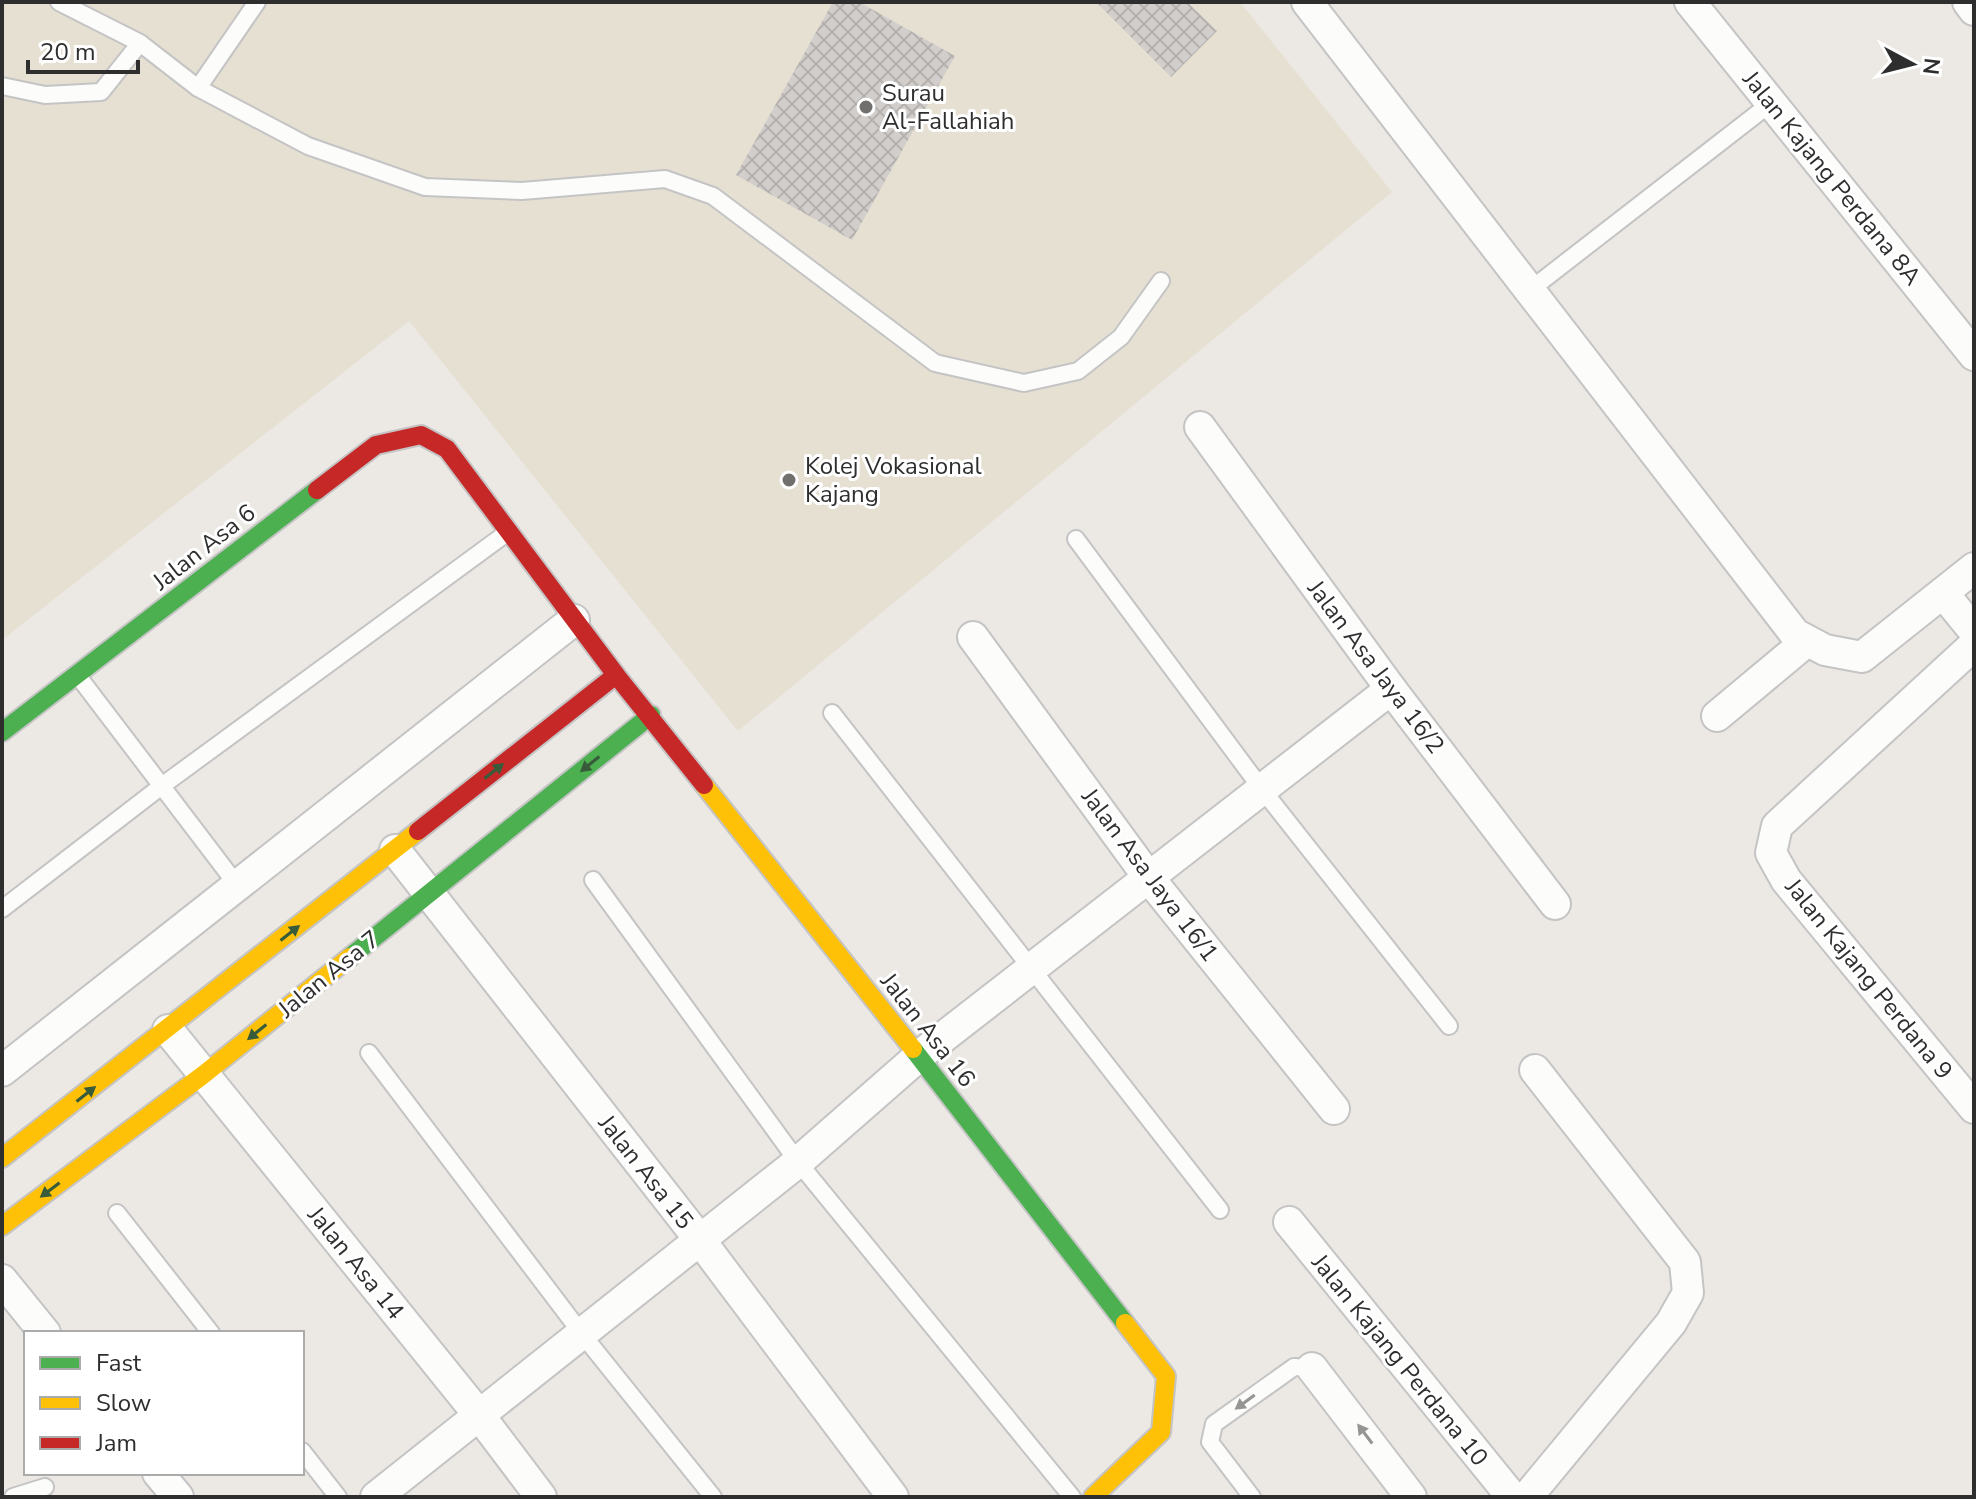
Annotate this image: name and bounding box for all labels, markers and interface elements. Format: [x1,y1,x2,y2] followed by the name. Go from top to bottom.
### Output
[28,24,138,74] scale bar
[1872,24,1952,104] north arrow
[40,36,96,68] text: 20 m
[1915,56,1947,76] text: N
[1735,63,1929,292] street label: Jalan Kajang Perdana 8A
[882,77,1014,137] place label: Surau Al-Fallahiah
[857,98,875,116] marker: Surau Al-Fallahiah
[805,450,982,510] place label: Kolej Vokasional Kajang
[780,471,798,489] marker: Kolej Vokasional Kajang
[145,497,262,598] street label: Jalan Asa 6
[1300,573,1452,760] street label: Jalan Asa Jaya 16/2
[580,755,600,771] one-way arrow
[484,764,504,780] one-way arrow
[1074,781,1226,968] street label: Jalan Asa Jaya 16/1
[1777,871,1960,1086] street label: Jalan Kajang Perdana 9
[271,923,387,1026] street label: Jalan Asa 7
[280,925,300,942] one-way arrow
[873,965,983,1094] street label: Jalan Asa 16
[247,1023,267,1040] one-way arrow
[76,1086,96,1102] one-way arrow
[591,1107,701,1236] street label: Jalan Asa 15
[40,1181,60,1197] one-way arrow
[300,1199,411,1326] street label: Jalan Asa 14
[1304,1247,1495,1473] street label: Jalan Kajang Perdana 10
[24,1331,304,1475] legend
[96,1347,142,1379] text: Fast
[96,1387,151,1419] text: Slow
[1234,1394,1256,1410] one-way arrow
[1357,1424,1373,1445] one-way arrow
[95,1427,137,1459] text: Jam

